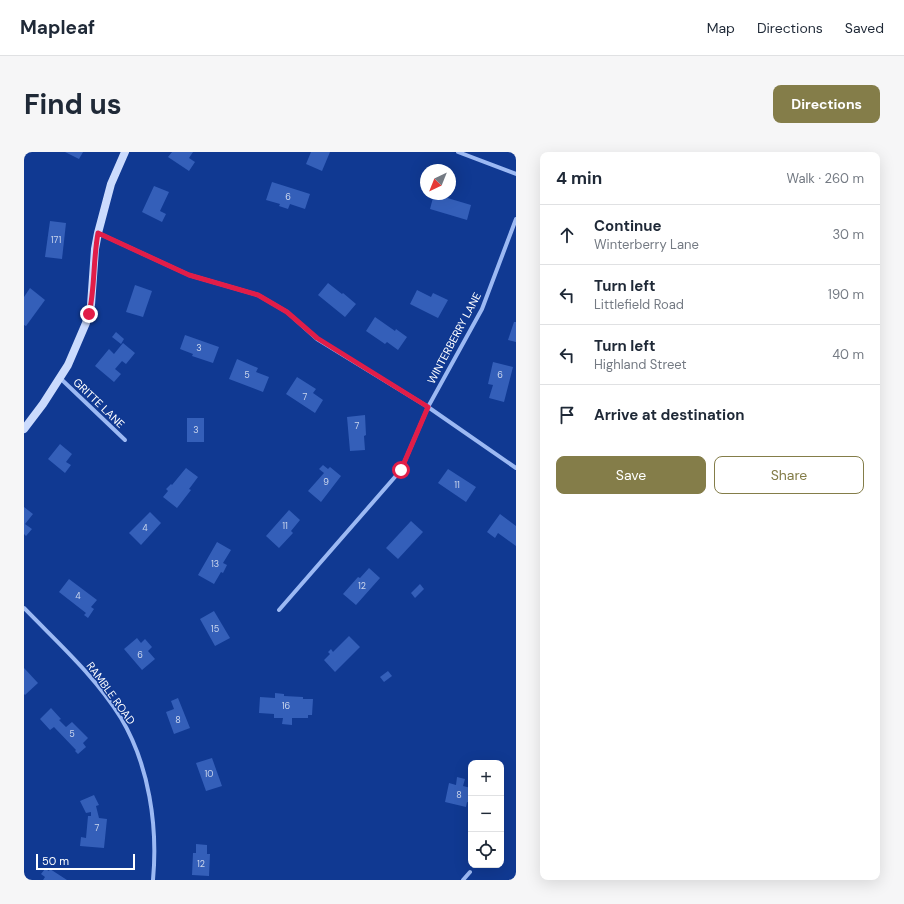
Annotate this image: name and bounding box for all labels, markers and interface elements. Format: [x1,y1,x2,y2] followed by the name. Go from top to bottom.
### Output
[20,15,95,40] text: Mapleaf
[707,19,735,37] text: Map
[757,19,823,37] text: Directions
[845,19,884,37] text: Saved
[773,85,880,123] button: Directions
[24,86,122,123] text: Find us
[420,164,456,200] north arrow
[556,167,602,189] text: 4 min
[786,170,864,187] text: Walk · 260 m
[285,191,291,203] house number: 6
[594,216,662,236] text: Continue
[556,224,578,246] icon: ahead
[832,226,864,243] text: 30 m
[51,234,61,246] house number: 171
[594,236,699,253] text: Winterberry Lane
[594,276,655,296] text: Turn left
[556,284,578,306] icon: left
[828,286,864,303] text: 190 m
[424,290,484,386] street label: WINTERBERRY LANE
[594,296,684,313] text: Littlefield Road
[80,305,98,323] route end
[594,336,655,356] text: Turn left
[196,342,202,354] house number: 3
[556,344,578,366] icon: left
[832,346,864,363] text: 40 m
[594,356,687,373] text: Highland Street
[244,369,250,381] house number: 5
[497,369,503,381] house number: 6
[70,375,128,431] street label: GRITTE LANE
[303,391,308,403] house number: 7
[556,404,578,426] icon: arrive
[594,405,745,425] text: Arrive at destination
[355,420,360,432] house number: 7
[193,424,199,436] house number: 3
[556,456,706,494] button: Save
[714,456,864,494] button: Share
[392,461,410,479] route start
[323,476,329,488] house number: 9
[454,479,460,491] house number: 11
[282,520,288,532] house number: 11
[142,522,148,534] house number: 4
[211,558,219,570] house number: 13
[358,580,366,592] house number: 12
[75,590,81,602] house number: 4
[211,623,219,635] house number: 15
[137,649,143,661] house number: 6
[84,659,139,727] street label: RAMBLE ROAD
[282,700,291,712] house number: 16
[175,714,181,726] house number: 8
[69,728,75,740] house number: 5
[468,760,504,868] map controls
[468,760,504,796] button: +
[205,768,213,780] house number: 10
[456,789,462,801] house number: 8
[468,796,504,832] button: −
[95,822,100,834] house number: 7
[468,832,504,868] button: locate
[36,852,135,871] scale bar
[42,854,69,868] text: 50 m
[197,858,205,870] house number: 12

